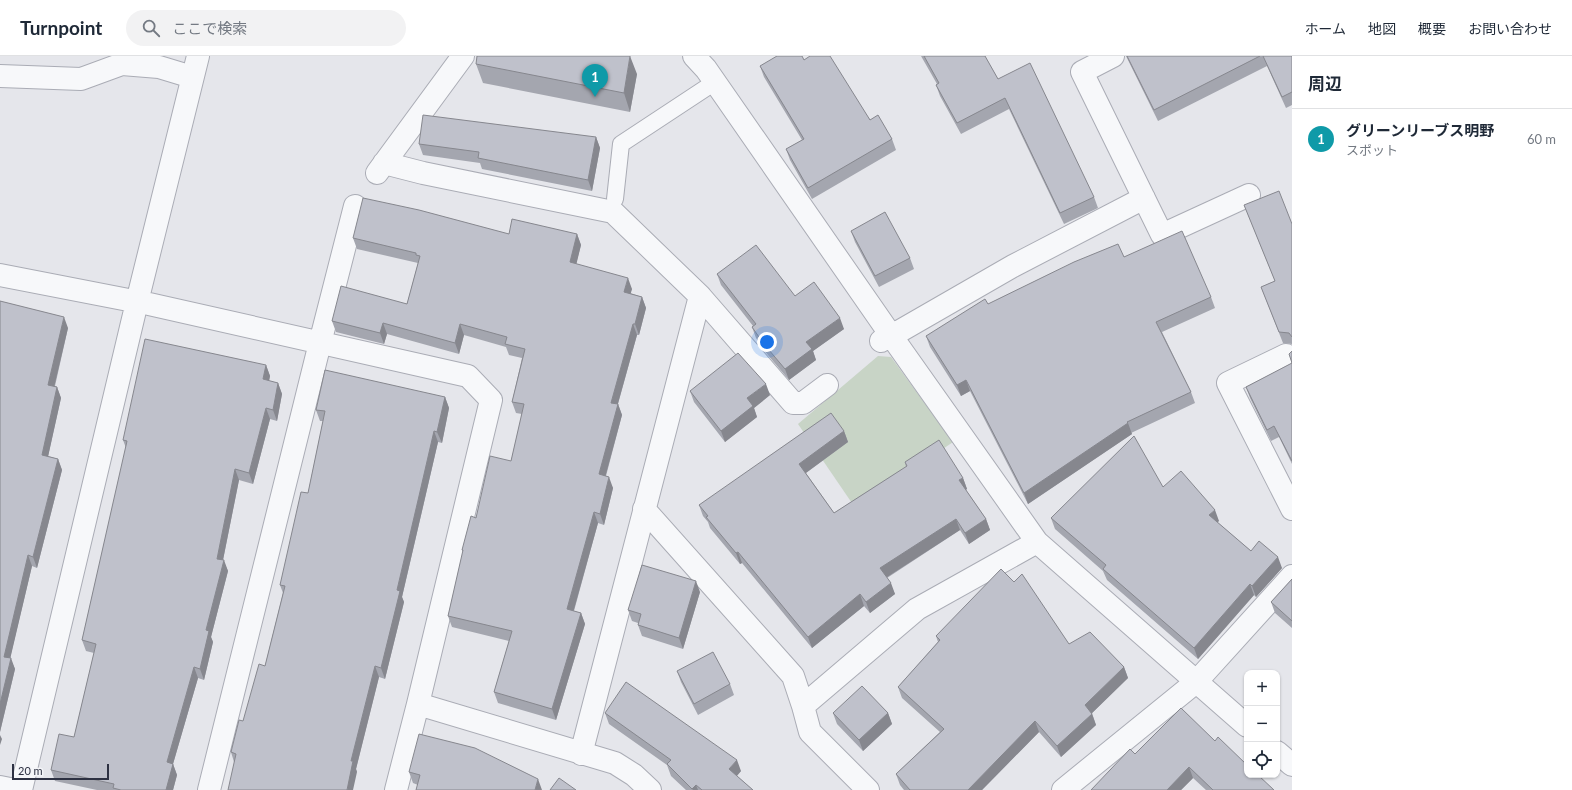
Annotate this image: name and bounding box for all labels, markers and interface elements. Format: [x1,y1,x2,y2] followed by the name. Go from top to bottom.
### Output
[126,10,406,46] search box
[20,16,102,39] text: Turnpoint
[140,17,162,39] icon: search
[172,19,247,37] text: ここで検索
[1304,20,1346,37] text: ホーム
[1368,20,1396,37] text: 地図
[1418,20,1446,37] text: 概要
[1468,20,1552,37] text: お問い合わせ
[582,64,608,97] pin: 1
[1308,73,1342,94] text: 周辺
[1346,121,1494,139] text: グリーンリーブス明野
[1317,131,1325,147] text: 1
[1527,131,1556,147] text: 60 m
[1346,142,1398,158] text: スポット
[757,332,777,352] your location
[1244,670,1280,778] map controls
[1244,670,1280,706] button: +
[1244,706,1280,742] button: −
[1244,742,1280,778] button: locate
[12,762,109,781] scale bar
[18,764,43,777] text: 20 m

